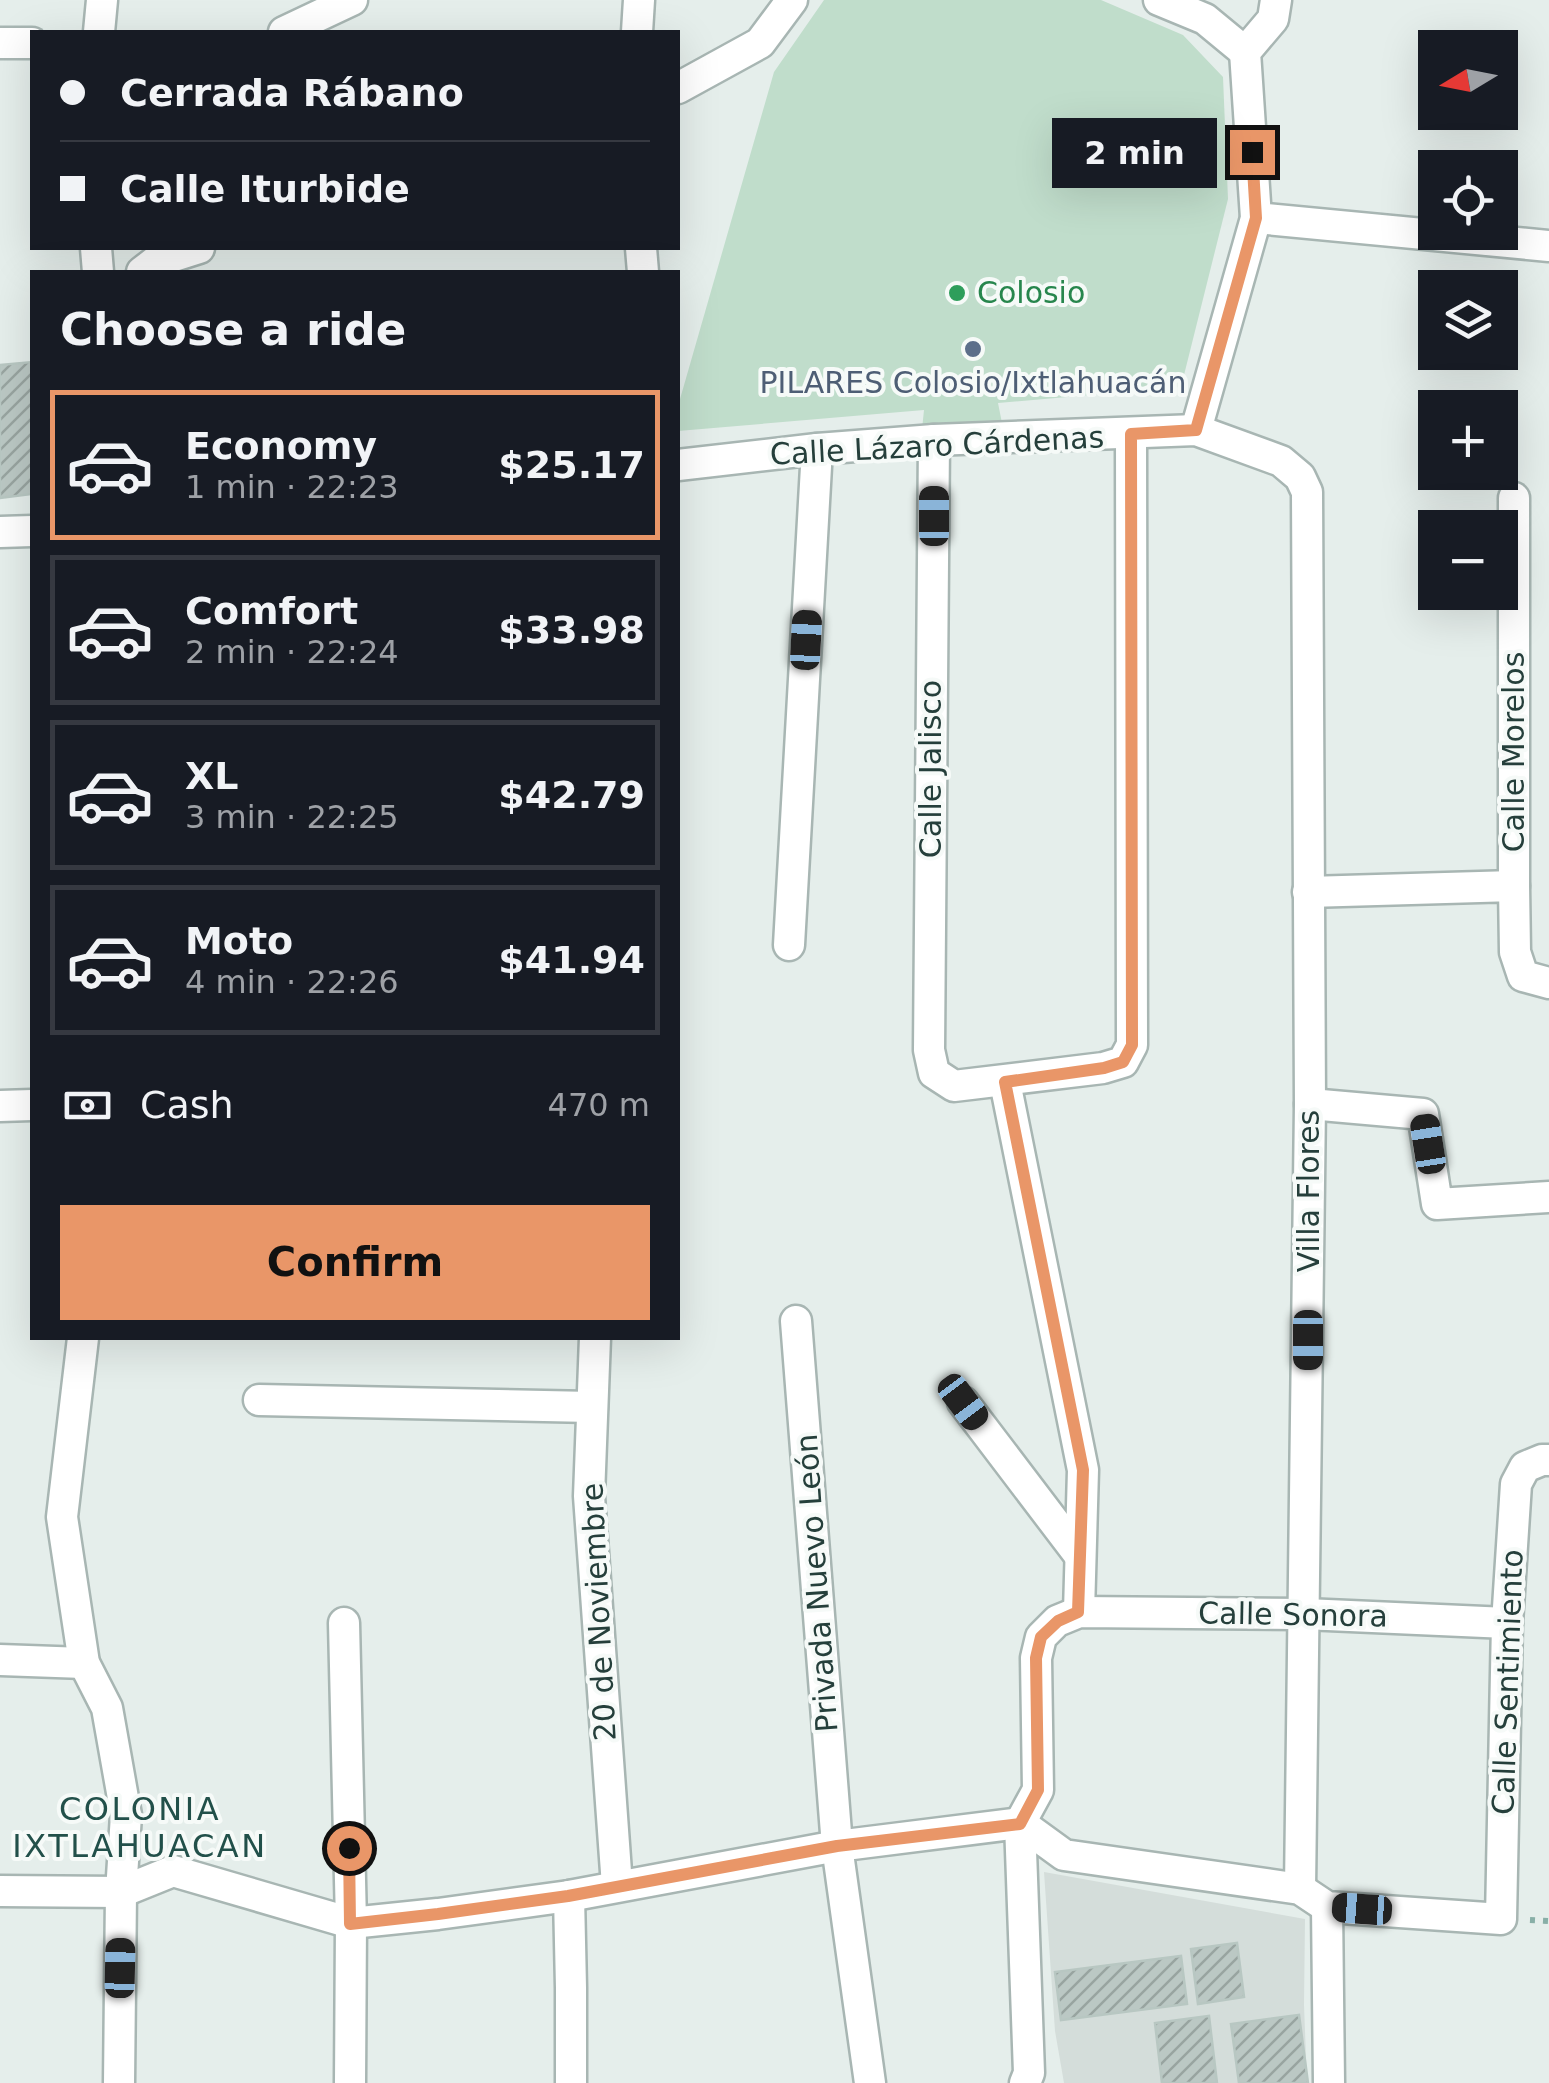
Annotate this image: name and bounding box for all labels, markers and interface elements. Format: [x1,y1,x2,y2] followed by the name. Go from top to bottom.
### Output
[1418,30,1518,130] north arrow
[1418,30,1518,610] map controls
[120,71,464,115] text: Cerrada Rábano
[1052,117,1217,187] callout: 2 min
[1230,130,1275,175] route end
[1084,134,1185,172] text: 2 min
[1418,150,1518,250] button: locate
[120,167,410,211] text: Calle Iturbide
[1418,270,1518,370] button: layers
[977,275,1085,310] place label: Colosio
[946,282,968,304] marker: Colosio
[60,303,406,356] text: Choose a ride
[962,338,984,360] marker: PILARES Colosio/Ixtlahuacán
[759,365,1187,400] place label: PILARES Colosio/Ixtlahuacán
[1418,390,1518,490] button: +
[769,419,1105,472] street label: Calle Lázaro Cárdenas
[65,420,155,510] icon: car
[185,424,377,468] text: Economy
[498,443,645,487] text: $25.17
[185,468,399,506] text: 1 min · 22:23
[919,486,949,546] car
[1418,510,1518,610] button: −
[65,585,155,675] icon: car
[185,589,358,633] text: Comfort
[498,608,645,652] text: $33.98
[789,609,823,671] car
[185,633,399,671] text: 2 min · 22:24
[1496,652,1531,852] street label: Calle Morelos
[913,680,948,858] street label: Calle Jalisco
[65,750,155,840] icon: car
[185,754,239,798] text: XL
[498,773,645,817] text: $42.79
[185,798,399,836] text: 3 min · 22:25
[65,915,155,1005] icon: car
[185,919,293,963] text: Moto
[498,938,645,982] text: $41.94
[185,963,399,1001] text: 4 min · 22:26
[60,1078,115,1133] icon: cash
[140,1083,234,1127] text: Cash
[548,1086,650,1124] text: 470 m
[1291,1110,1326,1272] street label: Villa Flores
[1408,1112,1448,1176] car
[60,1205,650,1320] button: Confirm
[1293,1310,1323,1370] car
[933,1369,993,1435] car
[789,1433,844,1733] street label: Privada Nuevo León
[574,1482,623,1742] street label: 20 de Noviembre
[1485,1549,1530,1815] street label: Calle Sentimiento
[1198,1595,1388,1634] street label: Calle Sonora
[12,1790,268,1865] district label: COLONIA IXTLAHUACAN
[327,1826,372,1871] route start
[1331,1892,1393,1926] car
[104,1938,136,1998] car

